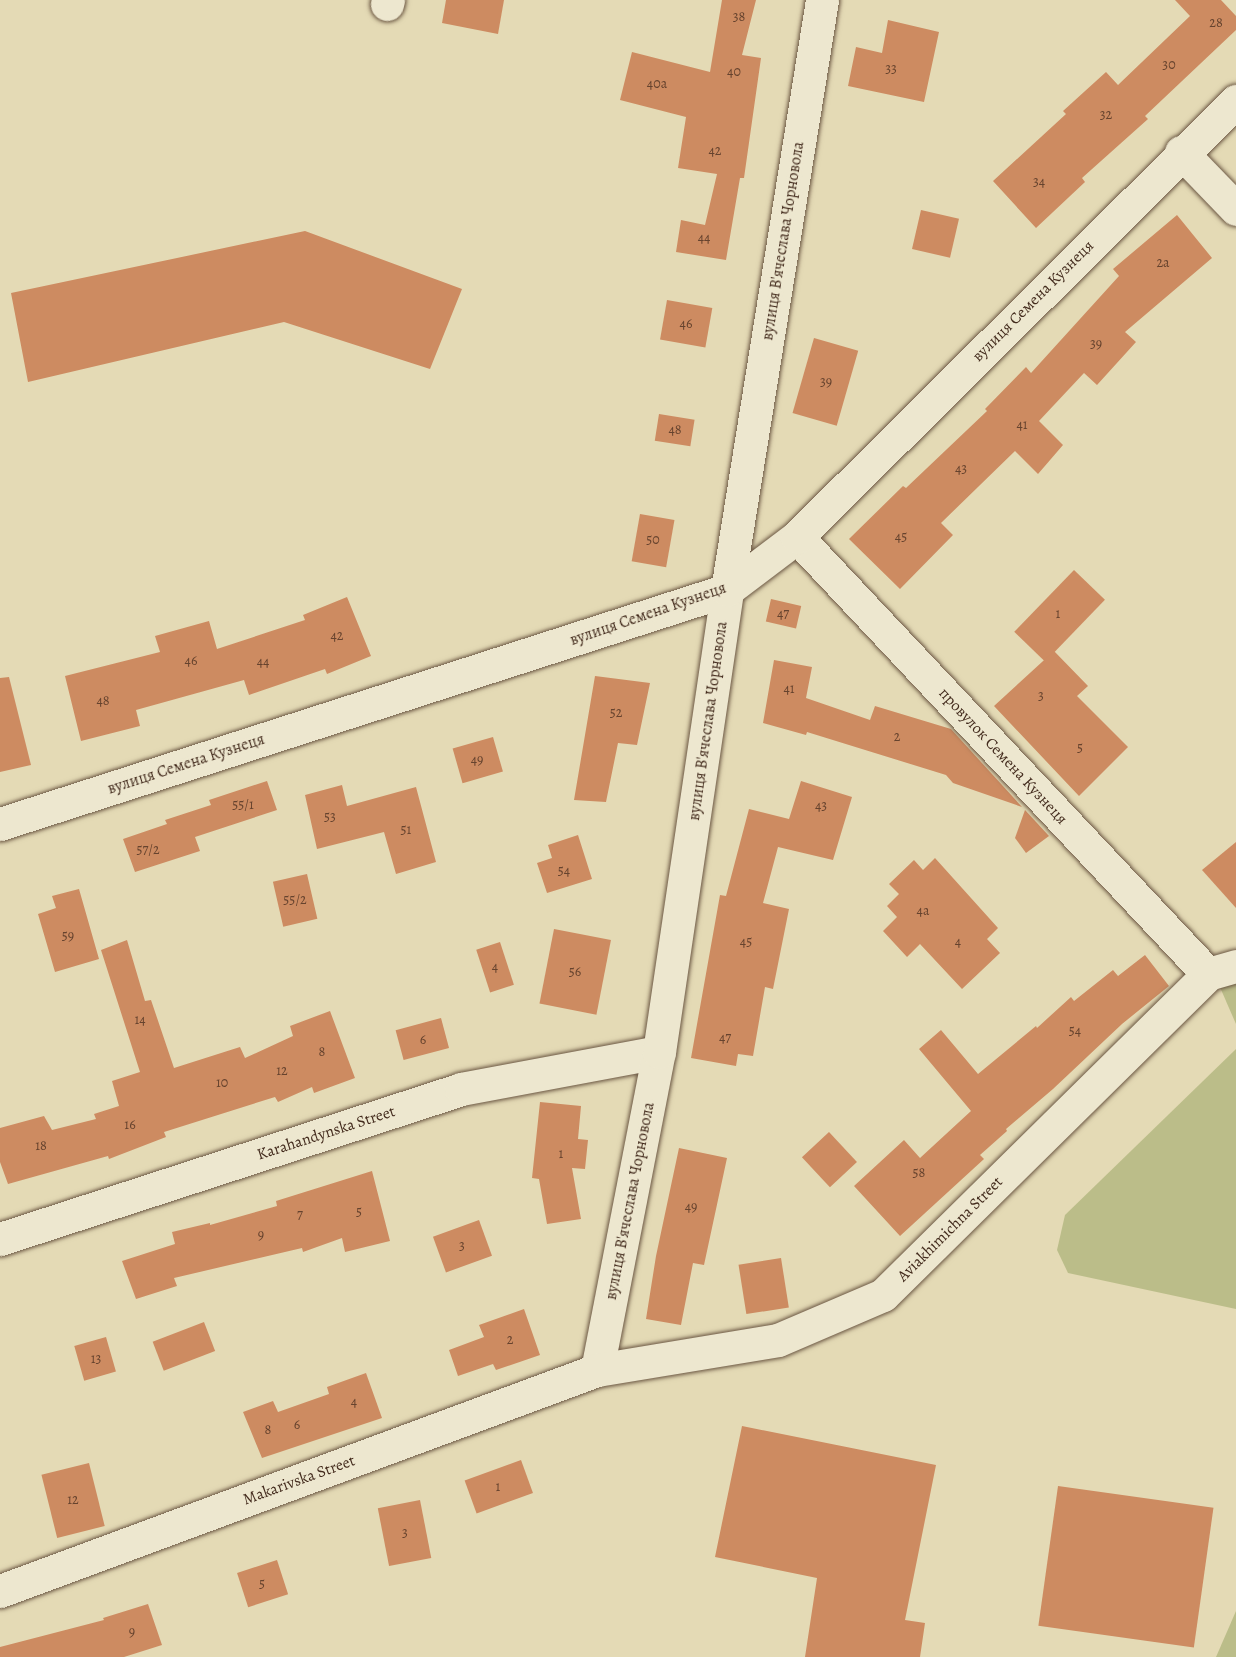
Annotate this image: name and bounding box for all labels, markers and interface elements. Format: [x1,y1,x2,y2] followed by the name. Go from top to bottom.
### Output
[733,9,745,25] house number: 38
[1209,15,1223,31] house number: 28
[1162,57,1176,73] house number: 30
[885,61,897,77] house number: 33
[727,64,741,80] house number: 40
[647,76,667,92] house number: 40а
[1100,107,1112,123] house number: 32
[758,140,808,342] street label: вулиця В'ячеслава Чорновола
[709,143,721,159] house number: 42
[1033,174,1045,190] house number: 34
[698,230,710,246] house number: 44
[968,236,1098,366] street label: вулиця Семена Кузнеця
[1156,255,1170,271] house number: 2а
[680,316,692,332] house number: 46
[1090,336,1102,352] house number: 39
[820,374,832,390] house number: 39
[1016,417,1028,433] house number: 41
[668,422,682,438] house number: 48
[955,461,967,477] house number: 43
[895,529,907,545] house number: 45
[646,532,660,548] house number: 50
[567,578,729,650] street label: вулиця Семена Кузнеця
[777,606,789,622] house number: 47
[1056,606,1060,622] house number: 1
[685,620,731,822] street label: вулиця В'ячеслава Чорновола
[331,628,343,644] house number: 42
[185,653,197,669] house number: 46
[257,654,269,670] house number: 44
[783,681,795,697] house number: 41
[935,684,1071,828] street label: провулок Семена Кузнеця
[1038,688,1044,704] house number: 3
[96,693,110,709] house number: 48
[610,705,622,721] house number: 52
[894,729,900,745] house number: 2
[105,730,267,798] street label: вулиця Семена Кузнеця
[1077,740,1083,756] house number: 5
[471,752,483,768] house number: 49
[232,797,254,813] house number: 55/1
[815,798,827,814] house number: 43
[324,809,336,825] house number: 53
[401,822,411,838] house number: 51
[136,842,160,858] house number: 57/2
[558,863,570,879] house number: 54
[283,892,307,908] house number: 55/2
[917,903,929,919] house number: 4а
[62,928,74,944] house number: 59
[740,934,752,950] house number: 45
[955,934,961,950] house number: 4
[492,959,498,975] house number: 4
[569,964,581,980] house number: 56
[134,1012,146,1028] house number: 14
[1069,1023,1081,1039] house number: 54
[719,1030,731,1046] house number: 47
[420,1032,426,1048] house number: 6
[319,1044,325,1060] house number: 8
[276,1063,288,1079] house number: 12
[216,1075,228,1091] house number: 10
[601,1101,659,1301] street label: вулиця В'ячеслава Чорновола
[255,1102,397,1164] street label: Karahandynska Street
[124,1117,136,1133] house number: 16
[35,1138,47,1154] house number: 18
[559,1146,563,1162] house number: 1
[913,1165,925,1181] house number: 58
[893,1172,1007,1286] street label: Aviakhimichna Street
[685,1199,697,1215] house number: 49
[356,1204,362,1220] house number: 5
[297,1207,303,1223] house number: 7
[258,1227,264,1243] house number: 9
[459,1238,465,1254] house number: 3
[507,1332,513,1348] house number: 2
[91,1351,101,1367] house number: 13
[351,1394,357,1410] house number: 4
[294,1417,300,1433] house number: 6
[265,1422,271,1438] house number: 8
[240,1451,358,1509] street label: Makarivska Street
[496,1479,500,1495] house number: 1
[67,1492,79,1508] house number: 12
[402,1525,408,1541] house number: 3
[259,1576,265,1592] house number: 5
[129,1624,135,1640] house number: 9

